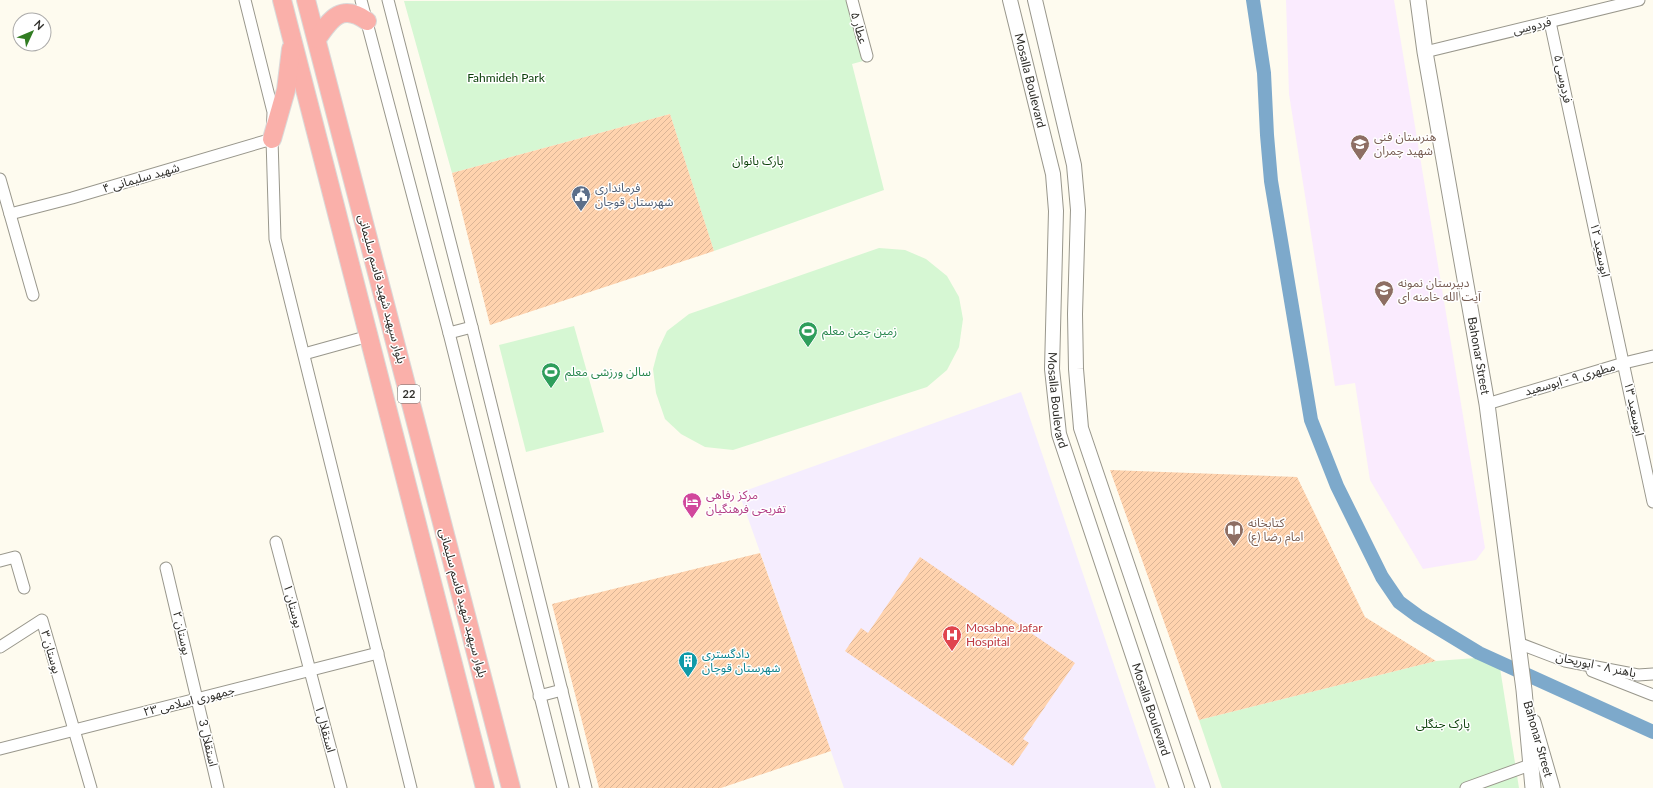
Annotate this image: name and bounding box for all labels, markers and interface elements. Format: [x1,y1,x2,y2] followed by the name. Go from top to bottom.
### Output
[848,10,871,46] street label: عطار ۵
[12,12,52,52] north arrow
[1511,14,1553,38] street label: فردوسی
[32,17,47,32] text: N
[1012,32,1049,129] street label: Mosalla Boulevard
[1551,53,1576,104] street label: فردوسی ۵
[467,70,546,85] park label: Fahmideh Park
[1374,129,1436,159] place label: هنرستان فنی شهید چمران
[1349,133,1371,161] school or university icon: هنرستان فنی شهید چمران
[732,153,784,169] park label: پارک بانوان
[101,159,181,196] street label: شهید سلیمانی ۴
[595,180,673,210] place label: فرمانداری شهرستان قوچان
[570,184,592,212] public building icon: فرمانداری شهرستان قوچان
[353,213,410,366] street label: بلوار سپهبد شهید قاسم سلیمانی
[1587,221,1614,279] street label: ابوسعید ۱۲
[1398,275,1481,304] place label: دبیرستان نمونه آیت الله خامنه ای
[1373,279,1395,307] school or university icon: دبیرستان نمونه آیت الله خامنه ای
[1465,316,1493,396] street label: Bahonar Street
[797,320,819,348] sports icon: زمین چمن معلم
[822,323,897,340] place label: زمین چمن معلم
[1045,352,1071,450] street label: Mosalla Boulevard
[1523,358,1617,399] street label: مطهری ۹ - ابوسعید
[540,361,562,389] sports icon: سالن ورزشی معلم
[565,364,651,381] place label: سالن ورزشی معلم
[1621,380,1648,438] street label: ابوسعید ۱۳
[398,385,420,403] road number: 22
[706,487,786,516] place label: مرکز رفاهی تفریحی فرهنگیان
[681,491,703,519] hotel icon: مرکز رفاهی تفریحی فرهنگیان
[1248,515,1304,546] place label: کتابخانه امام رضا (ع)
[1223,519,1245,547] library icon: کتابخانه امام رضا (ع)
[434,527,491,680] street label: بلوار سپهبد شهید قاسم سلیمانی
[280,582,306,629] street label: بوستان ۱
[170,610,195,656] street label: بوستان ۲
[966,620,1043,649] place label: Mosabne Jafar Hospital
[941,624,963,652] hospital icon: Mosabne Jafar Hospital
[38,628,65,675] street label: بوستان ۳
[702,646,780,676] place label: دادگستری شهرستان قوچان
[1555,649,1638,680] street label: باهنر ۸ - ابوریحان
[677,650,699,678] building icon: دادگستری شهرستان قوچان
[1129,661,1174,757] street label: Mosalla Boulevard
[142,682,236,719] street label: جمهوری اسلامی ۲۳
[1520,699,1557,779] street label: Bahonar Street
[312,704,339,754] street label: استقلال ۱
[1416,716,1470,732] park label: پارک جنگلی
[196,718,221,768] street label: استقلال 3

